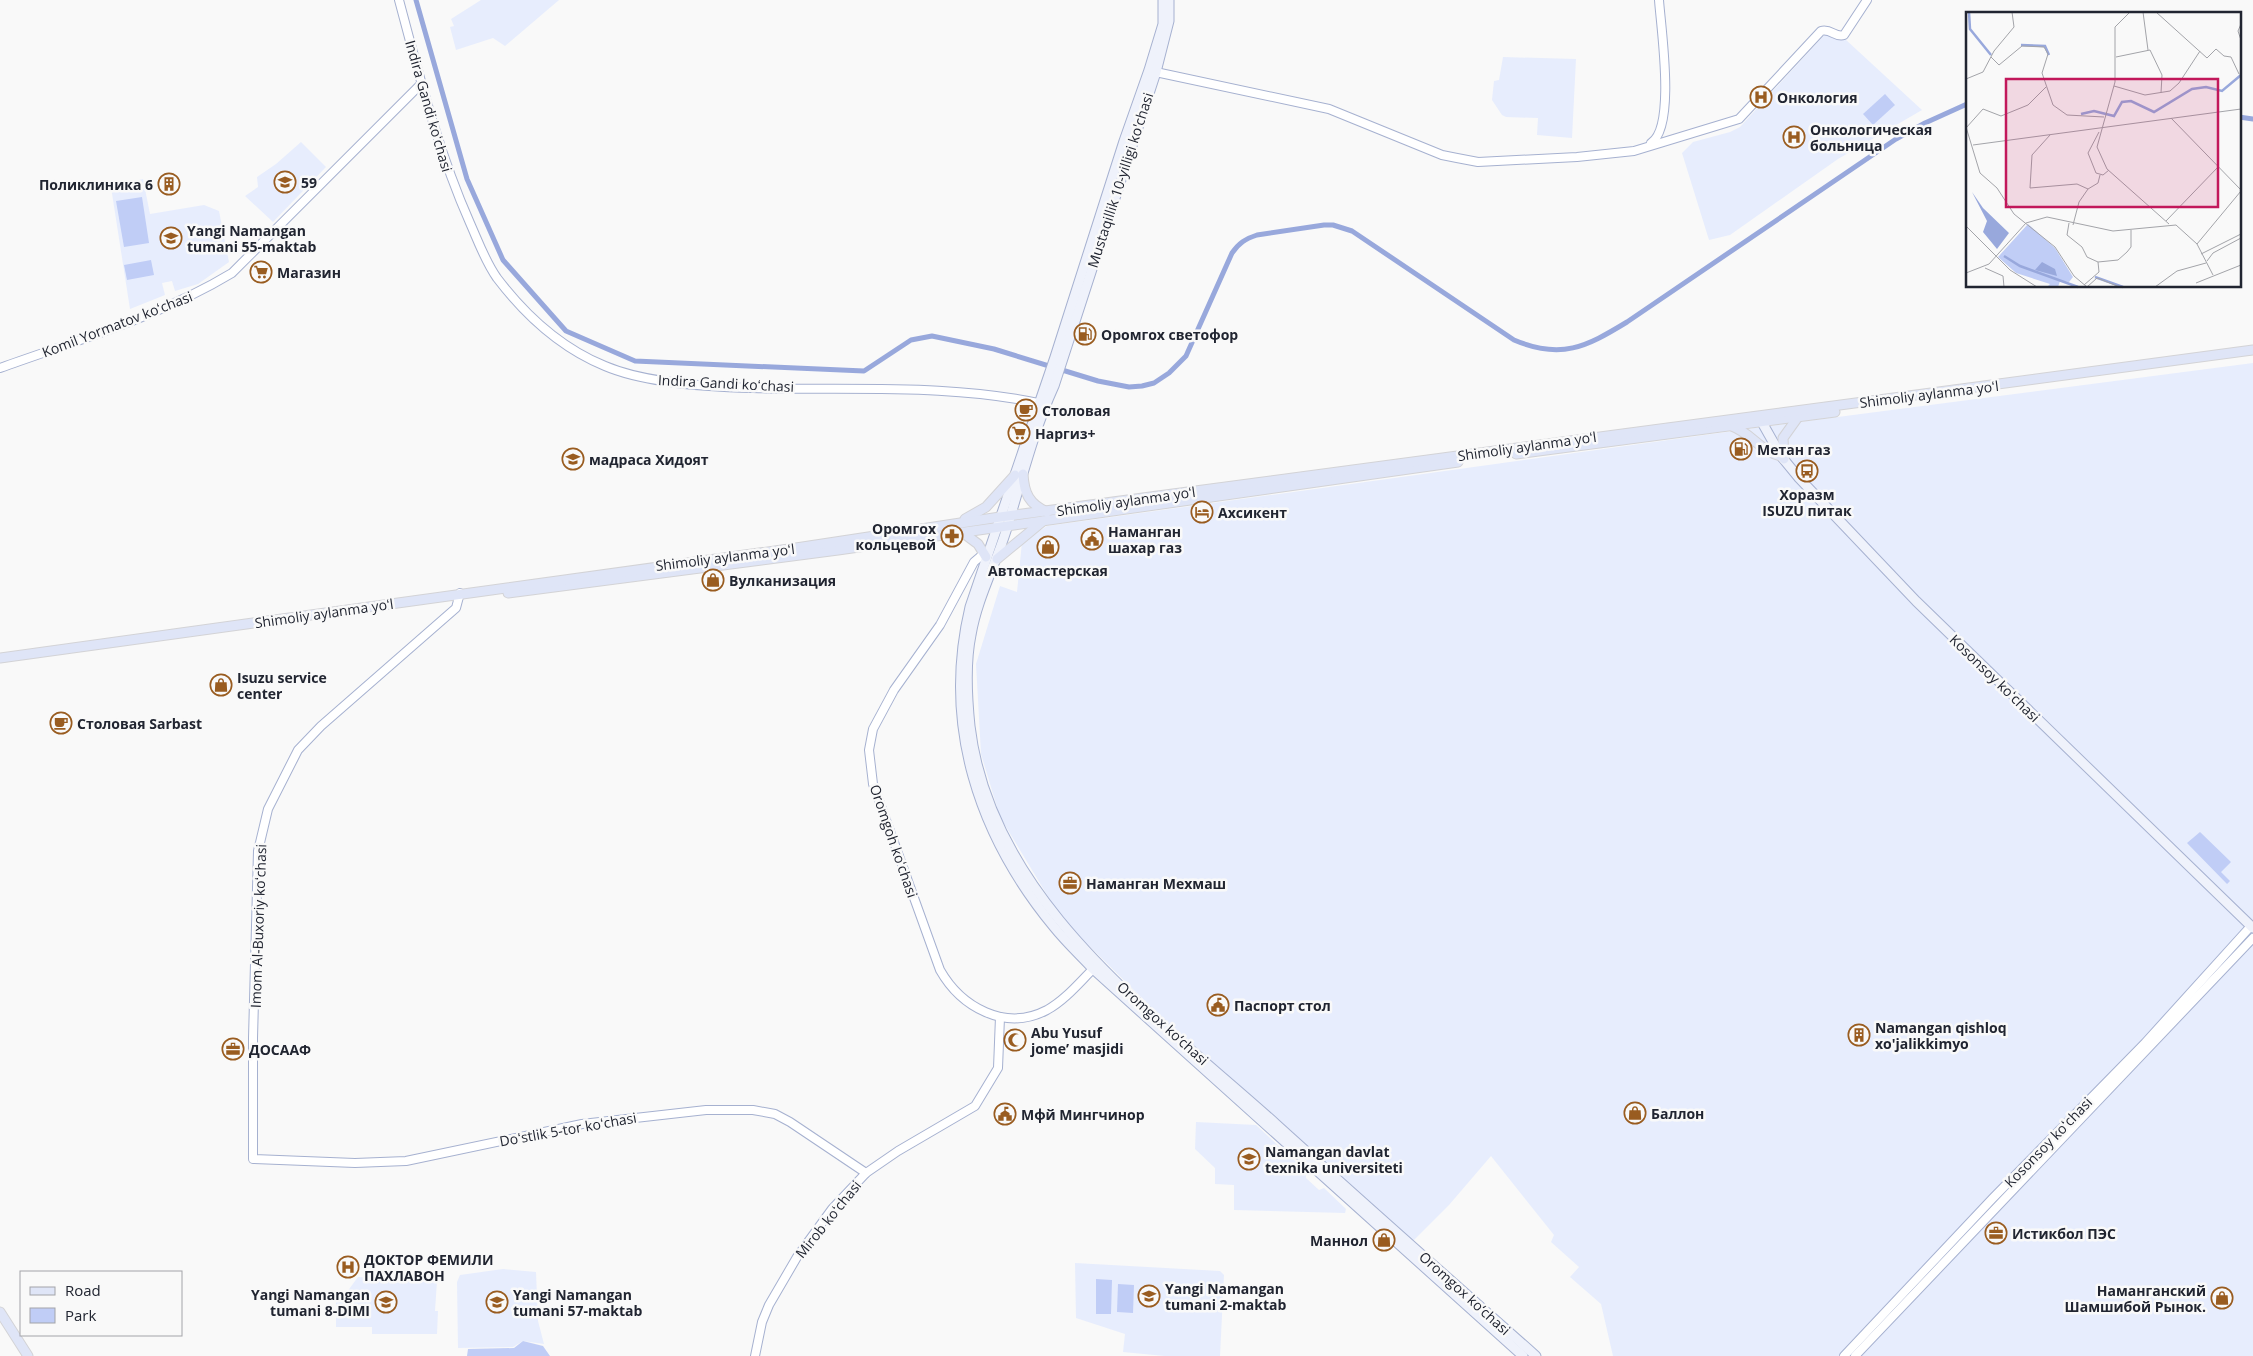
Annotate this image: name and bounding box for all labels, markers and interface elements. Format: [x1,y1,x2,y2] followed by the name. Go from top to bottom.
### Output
[1966,12,2240,288] inset map
[401,38,457,174] street label: Indira Gandi koʻchasi
[1749,85,1773,109] hospital icon: Онкология
[1777,88,1858,107] place label: Онкология
[1083,90,1157,270] street label: Mustaqillik 10-yilligi ko'chasi
[1810,120,1932,155] place label: Онкологическая больница
[1782,125,1806,149] hospital icon: Онкологическая больница
[273,170,297,194] school or university icon: 59
[157,172,181,196] building icon: Поликлиника 6
[301,173,317,192] place label: 59
[39,175,153,194] place label: Поликлиника 6
[187,221,317,256] place label: Yangi Namangan tumani 55-maktab
[159,226,183,250] school or university icon: Yangi Namangan tumani 55-maktab
[249,260,273,284] supermarket icon: Магазин
[277,263,341,282] place label: Магазин
[39,287,195,361] street label: Komil Yormatov koʻchasi
[1073,322,1097,346] fuel station icon: Оромгох светофор
[1101,325,1238,344] place label: Оромгох светофор
[658,370,794,396] street label: Indira Gandi koʻchasi
[1858,376,2000,412] street label: Shimoliy aylanma yoʻl
[1014,398,1038,422] cafe icon: Столовая
[1042,401,1111,420] place label: Столовая
[1007,421,1031,445] supermarket icon: Наргиз+
[1035,424,1096,443] place label: Наргиз+
[1456,427,1598,465] street label: Shimoliy aylanma yoʻl
[1729,437,1753,461] fuel station icon: Метан газ
[1757,440,1831,459] place label: Метан газ
[561,447,585,471] school or university icon: мадраса Хидоят
[589,450,709,469] place label: мадраса Хидоят
[1795,459,1819,483] bus stop icon: Хоразм ISUZU питак
[1055,482,1197,520] street label: Shimoliy aylanma yoʻl
[1762,485,1852,520] place label: Хоразм ISUZU питак
[1190,500,1214,524] hotel icon: Ахсикент
[1218,503,1287,522] place label: Ахсикент
[856,519,937,554] place label: Оромгох кольцевой
[1108,522,1182,557] place label: Наманган шахар газ
[940,524,964,548] pharmacy icon: Оромгох кольцевой
[1080,527,1104,551] public building icon: Наманган шахар газ
[1036,535,1060,559] shop icon: Автомастерская
[654,539,796,575] street label: Shimoliy aylanma yoʻl
[988,561,1108,580] place label: Автомастерская
[701,568,725,592] shop icon: Вулканизация
[729,571,836,590] place label: Вулканизация
[253,594,395,632] street label: Shimoliy aylanma yoʻl
[1946,630,2044,726] street label: Kosonsoy koʻchasi
[237,668,327,703] place label: Isuzu service center
[209,673,233,697] shop icon: Isuzu service center
[49,711,73,735] cafe icon: Столовая Sarbast
[77,714,202,733] place label: Столовая Sarbast
[866,782,922,900] street label: Oromgoh koʻchasi
[246,844,270,1008] street label: Imom Al-Buxoriy koʻchasi
[1058,871,1082,895] office icon: Наманган Мехмаш
[1086,874,1226,893] place label: Наманган Мехмаш
[1113,977,1213,1069] street label: Oromgox ko‘chasi
[1206,993,1230,1017] public building icon: Паспорт стол
[1234,996,1331,1015] place label: Паспорт стол
[1875,1018,2007,1053] place label: Namangan qishloq xo'jalikkimyo
[1030,1023,1123,1058] place label: Abu Yusuf jome’ masjidi
[1847,1023,1871,1047] building icon: Namangan qishloq xo'jalikkimyo
[1003,1028,1027,1052] mosque icon: Abu Yusuf jome’ masjidi
[221,1037,245,1061] office icon: ДОСААФ
[249,1040,311,1059] place label: ДОСААФ
[2000,1093,2096,1191] street label: Kosonsoy koʻchasi
[1623,1101,1647,1125] shop icon: Баллон
[993,1102,1017,1126] public building icon: Мфй Мингчинор
[1651,1104,1704,1123] place label: Баллон
[1021,1105,1145,1124] place label: Мфй Мингчинор
[498,1108,638,1150] street label: Doʻstlik 5-tor koʻchasi
[1265,1142,1403,1177] place label: Namangan davlat texnika universiteti
[1237,1147,1261,1171] school or university icon: Namangan davlat texnika universiteti
[791,1176,865,1262] street label: Mirob koʻchasi
[1984,1221,2008,1245] office icon: Истикбол ПЭС
[2012,1224,2116,1243] place label: Истикбол ПЭС
[1372,1228,1396,1252] shop icon: Маннол
[1310,1231,1368,1250] place label: Маннол
[1415,1247,1515,1339] street label: Oromgox ko‘chasi
[364,1250,494,1285] place label: ДОКТОР ФЕМИЛИ ПАХЛАВОН
[336,1255,360,1279] hospital icon: ДОКТОР ФЕМИЛИ ПАХЛАВОН
[20,1271,182,1336] legend
[1165,1279,1287,1314] place label: Yangi Namangan tumani 2-maktab
[65,1280,101,1300] text: Road
[2065,1281,2206,1316] place label: Наманганский Шамшибой Рынок.
[1137,1284,1161,1308] school or university icon: Yangi Namangan tumani 2-maktab
[251,1285,370,1320] place label: Yangi Namangan tumani 8-DIMI
[513,1285,643,1320] place label: Yangi Namangan tumani 57-maktab
[2210,1286,2234,1310] shop icon: Наманганский Шамшибой Рынок.
[374,1290,398,1314] school or university icon: Yangi Namangan tumani 8-DIMI
[485,1290,509,1314] school or university icon: Yangi Namangan tumani 57-maktab
[65,1305,96,1325] text: Park

